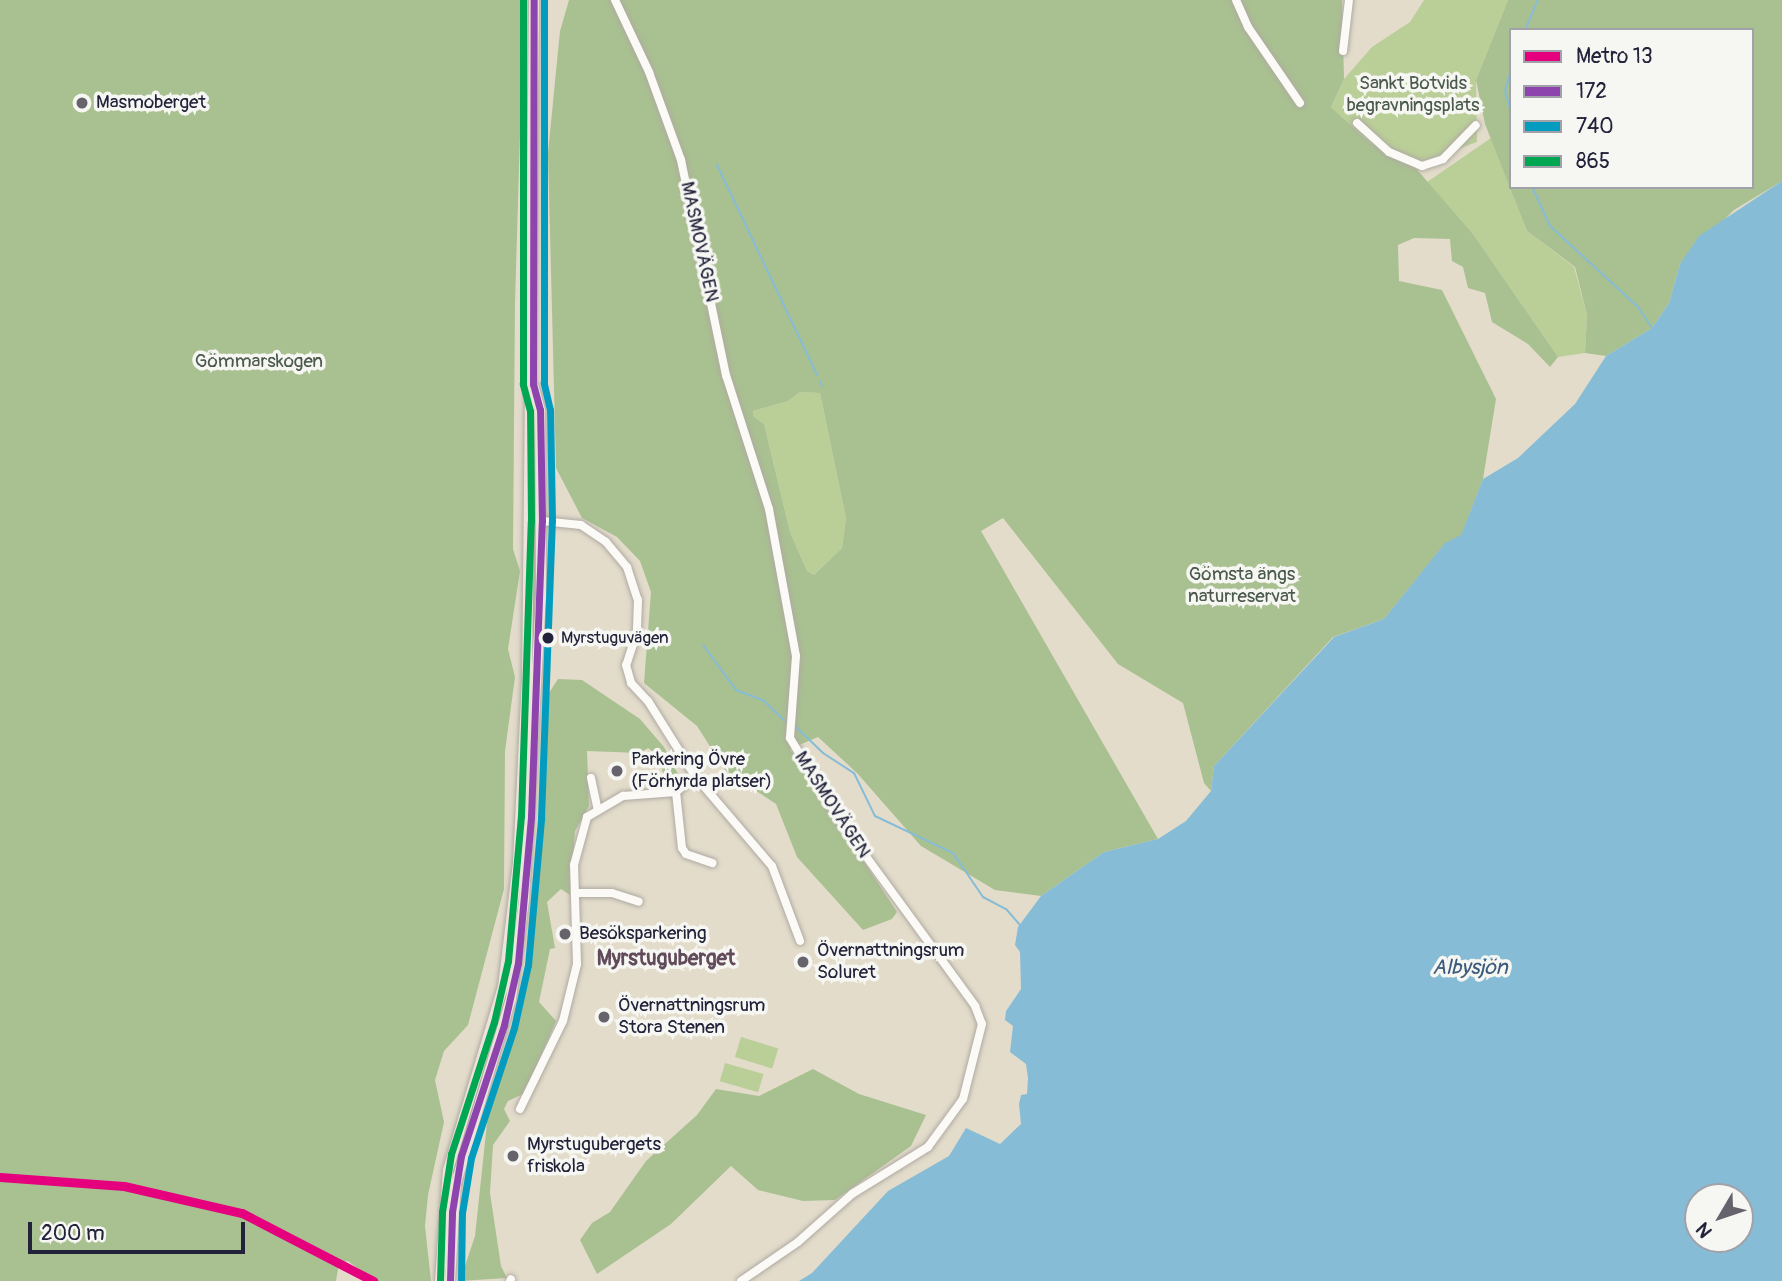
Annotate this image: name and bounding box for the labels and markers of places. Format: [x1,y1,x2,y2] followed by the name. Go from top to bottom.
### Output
[96,92,206,114] place label: Masmoberget
[74,95,90,111] marker: Masmoberget
[561,628,669,648] place label: Myrstuguvägen
[541,631,555,645] marker: Myrstuguvägen
[631,749,772,793] place label: Parkering Övre (Förhyrda platser)
[609,763,625,779] marker: Parkering Övre (Förhyrda platser)
[579,923,707,945] place label: Besöksparkering
[557,926,573,942] marker: Besöksparkering
[817,940,964,984] place label: Övernattningsrum Soluret
[795,954,811,970] marker: Övernattningsrum Soluret
[618,995,765,1039] place label: Övernattningsrum Stora Stenen
[596,1009,612,1025] marker: Övernattningsrum Stora Stenen
[527,1134,661,1178] place label: Myrstugubergets friskola
[505,1148,521,1164] marker: Myrstugubergets friskola

